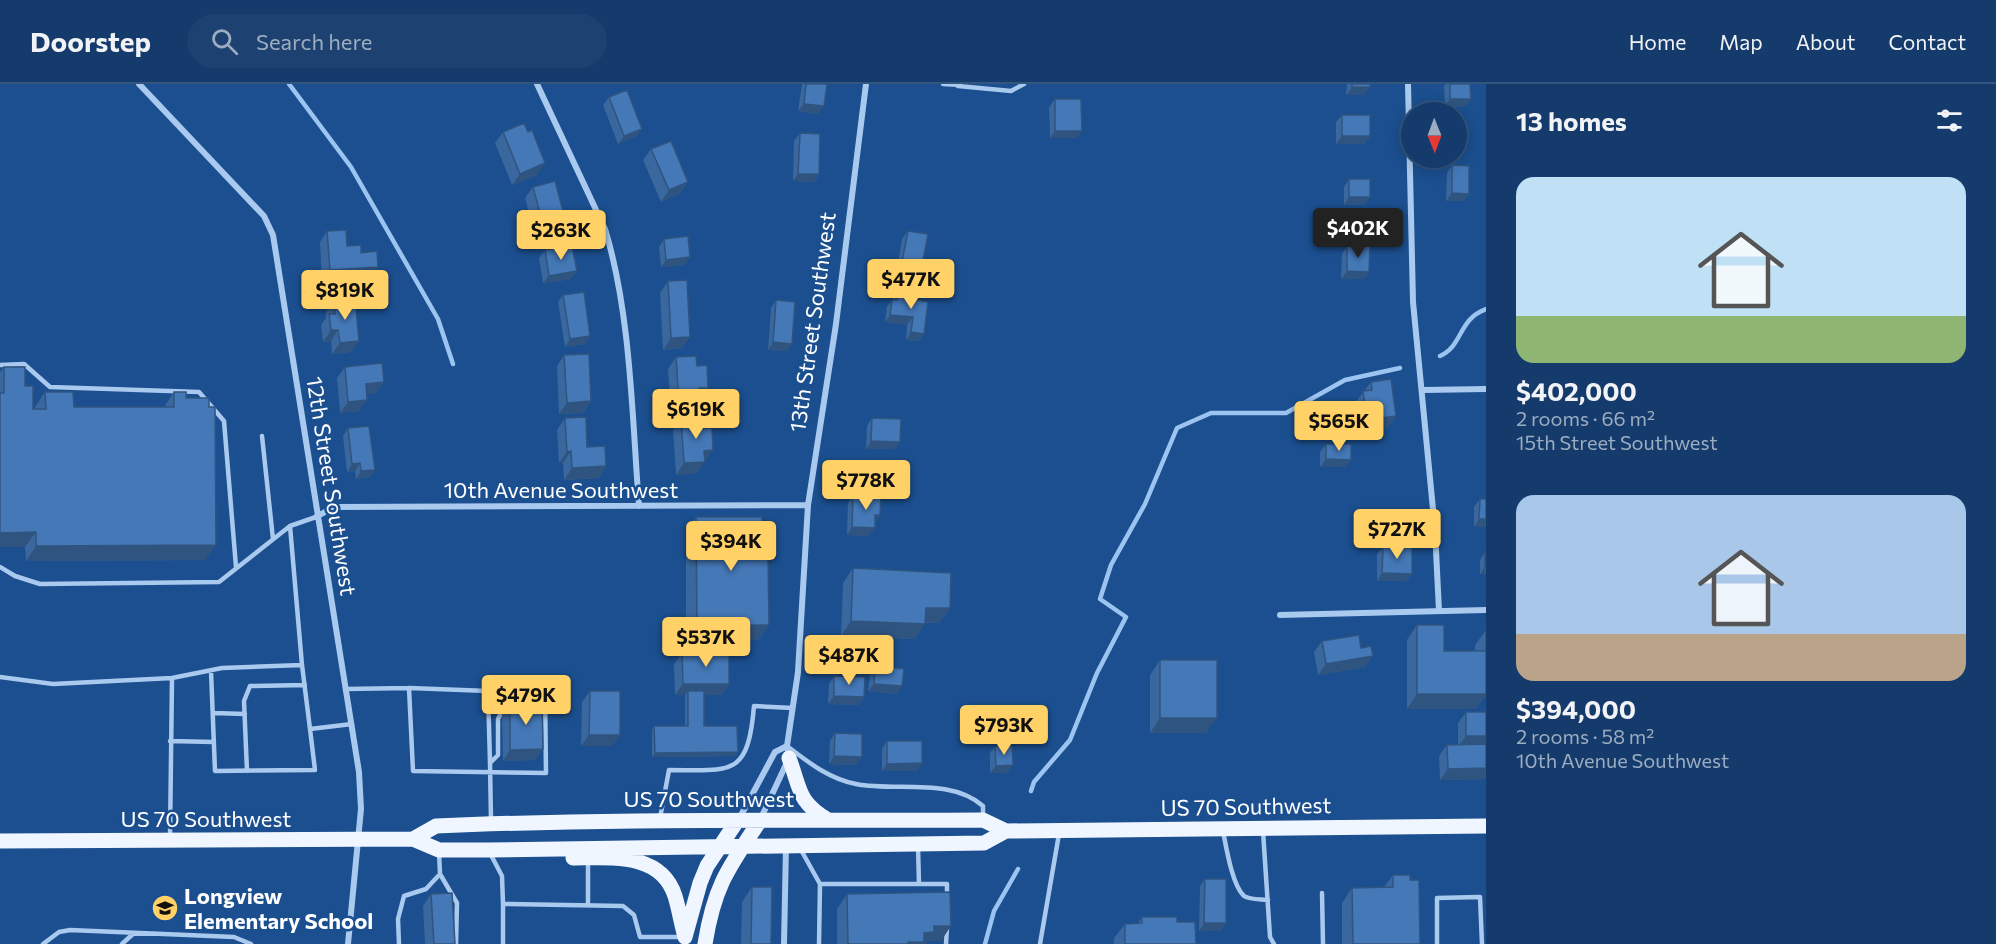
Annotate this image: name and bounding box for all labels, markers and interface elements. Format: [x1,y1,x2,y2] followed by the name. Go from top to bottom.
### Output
[187,14,607,68] search box
[30,24,151,58] text: Doorstep
[208,25,241,58] icon: search
[256,28,372,55] text: Search here
[1629,29,1686,54] text: Home
[1719,29,1763,54] text: Map
[1796,29,1855,54] text: About
[1888,29,1966,54] text: Contact
[1401,102,1467,168] north arrow
[1401,102,1467,168] map controls
[1933,104,1966,137] icon: filters
[1516,105,1627,136] text: 13 homes
[1316,208,1400,259] pin: $402K
[519,210,603,261] pin: $263K
[783,210,841,434] street label: 13th Street Southwest
[1327,215,1389,239] text: $402K
[1687,216,1795,324] icon: home
[531,217,591,241] text: $263K
[869,259,953,310] pin: $477K
[881,266,941,290] text: $477K
[303,270,387,321] pin: $819K
[315,277,375,301] text: $819K
[301,375,363,597] street label: 12th Street Southwest
[1516,375,1637,406] text: $402,000
[654,389,738,440] pin: $619K
[666,396,726,420] text: $619K
[1297,401,1381,452] pin: $565K
[1516,406,1655,430] text: 2 rooms · 66 m²
[1308,408,1370,432] text: $565K
[1516,430,1718,454] text: 15th Street Southwest
[824,460,908,511] pin: $778K
[836,467,896,491] text: $778K
[444,476,678,503] street label: 10th Avenue Southwest
[1355,509,1439,560] pin: $727K
[1368,516,1426,540] text: $727K
[689,521,773,572] pin: $394K
[700,528,762,552] text: $394K
[1687,534,1795,642] icon: home
[664,617,748,668] pin: $537K
[676,624,736,648] text: $537K
[807,635,891,686] pin: $487K
[819,642,879,666] text: $487K
[484,675,568,726] pin: $479K
[496,682,556,706] text: $479K
[1516,693,1636,724] text: $394,000
[962,705,1046,756] pin: $793K
[974,712,1034,736] text: $793K
[1516,724,1654,748] text: 2 rooms · 58 m²
[1516,748,1729,772] text: 10th Avenue Southwest
[624,785,794,812] street label: US 70 Southwest
[1160,791,1332,821] street label: US 70 Southwest
[121,805,291,832] street label: US 70 Southwest
[184,882,373,934] place label: Longview Elementary School
[150,893,180,923] school or university icon: Longview Elementary School

